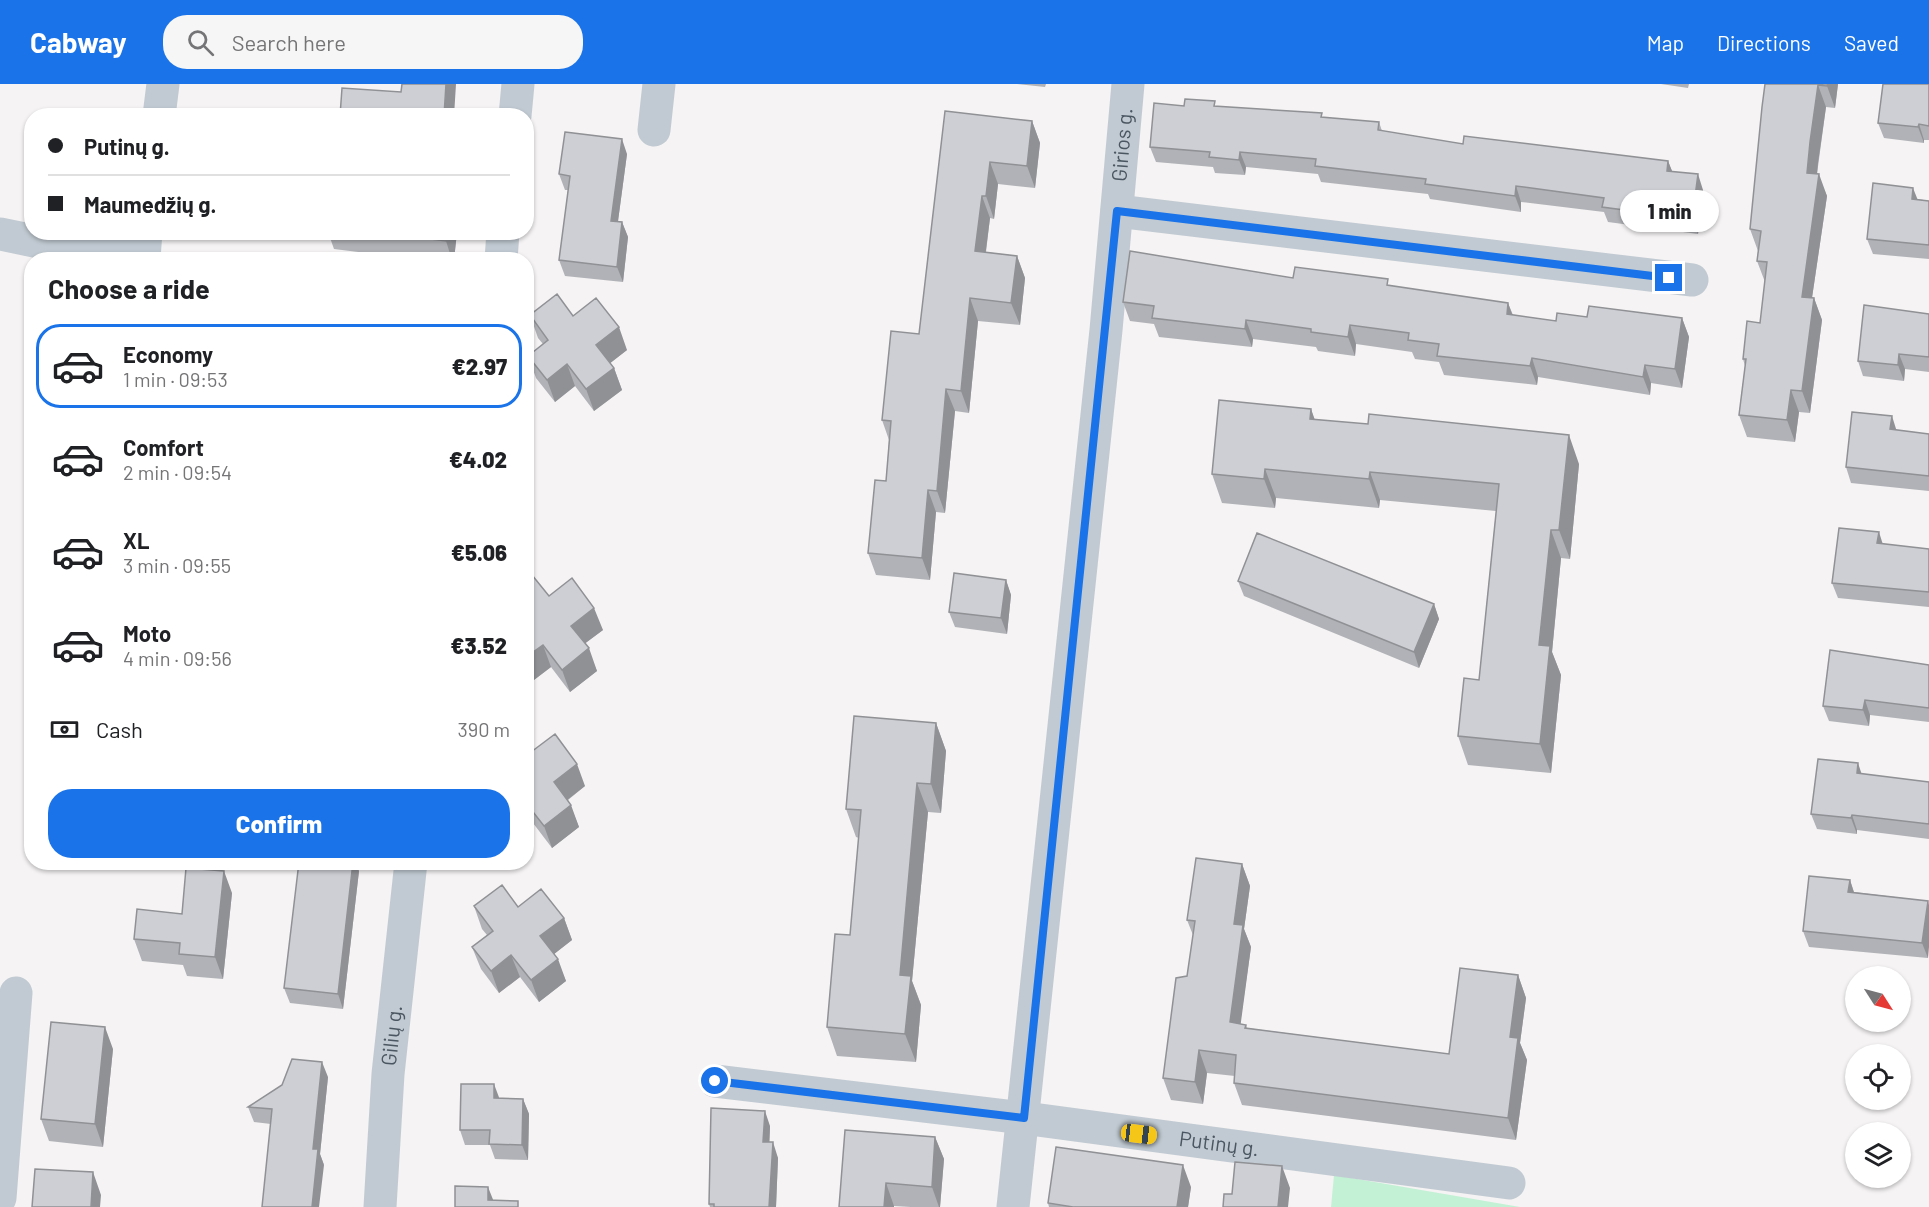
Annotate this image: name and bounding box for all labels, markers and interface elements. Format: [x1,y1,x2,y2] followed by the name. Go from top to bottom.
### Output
[163,15,583,69] search box
[30,25,127,59] text: Cabway
[184,26,217,59] icon: search
[232,29,346,55] text: Search here
[1647,30,1684,55] text: Map
[1717,30,1811,55] text: Directions
[1844,30,1899,55] text: Saved
[1105,107,1137,183] street label: Girios g.
[84,133,170,159] text: Putinų g.
[84,191,216,217] text: Maumedžių g.
[1620,191,1718,233] callout: 1 min
[1648,199,1691,223] text: 1 min
[1655,264,1682,291] route end
[48,272,210,304] text: Choose a ride
[51,339,105,393] icon: car
[123,341,213,367] text: Economy
[452,353,507,379] text: €2.97
[123,367,228,391] text: 1 min · 09:53
[51,432,105,486] icon: car
[123,434,204,460] text: Comfort
[449,446,507,472] text: €4.02
[123,460,232,484] text: 2 min · 09:54
[51,525,105,579] icon: car
[123,527,149,553] text: XL
[451,539,507,565] text: €5.06
[123,553,231,577] text: 3 min · 09:55
[51,618,105,672] icon: car
[123,620,171,646] text: Moto
[451,632,507,658] text: €3.52
[123,646,232,670] text: 4 min · 09:56
[48,713,81,746] icon: cash
[96,716,143,742] text: Cash
[457,717,510,741] text: 390 m
[48,789,510,858] button: Confirm
[1845,966,1911,1032] north arrow
[1845,966,1911,1188] map controls
[375,1004,406,1067] street label: Gilių g.
[1845,1044,1911,1110] button: locate
[701,1067,728,1094] route start
[1845,1122,1911,1188] button: layers
[1120,1123,1158,1145] car
[1178,1125,1261,1160] street label: Putinų g.

